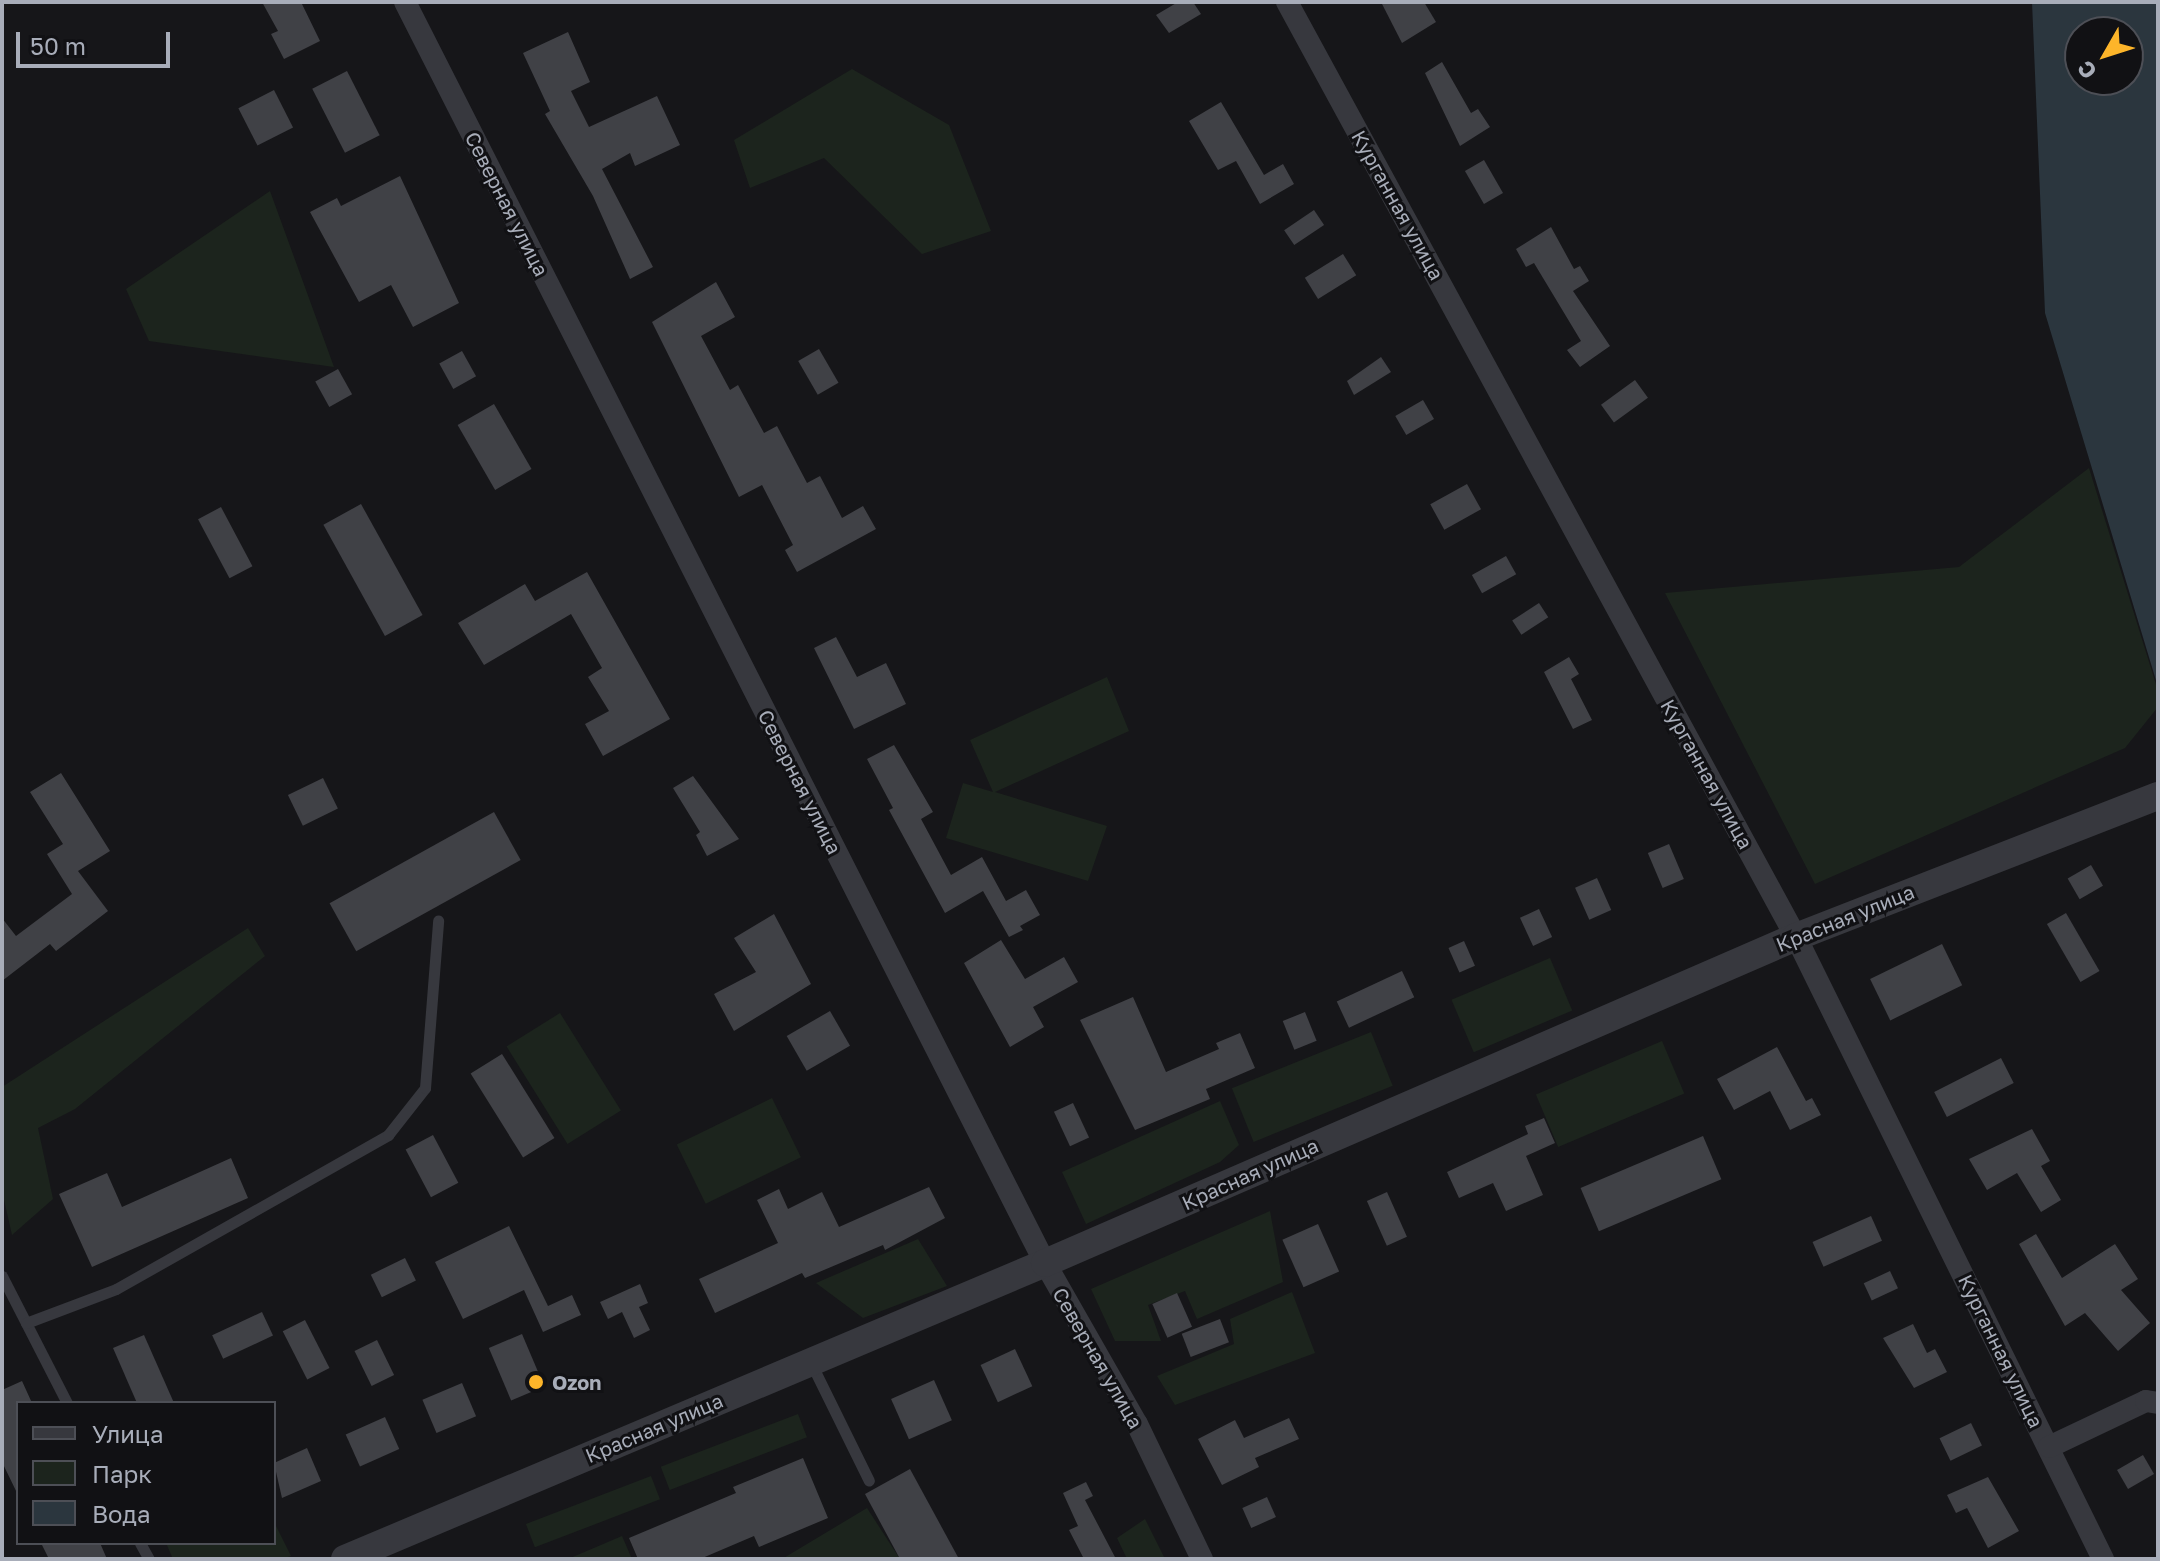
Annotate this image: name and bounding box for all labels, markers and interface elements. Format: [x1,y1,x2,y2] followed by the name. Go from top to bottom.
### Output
[20,16,174,66] scale bar
[2064,16,2144,96] north arrow
[30,31,86,60] text: 50 m
[2071,56,2102,85] text: С
[1347,126,1449,284] street label: Курганная улица
[460,128,554,280] street label: Северная улица
[1656,695,1758,853] street label: Курганная улица
[753,706,847,858] street label: Северная улица
[1772,879,1918,957] street label: Красная улица
[1178,1133,1322,1215] street label: Красная улица
[1954,1270,2048,1432] street label: Курганная улица
[1048,1283,1148,1433] street label: Северная улица
[552,1370,601,1394] place label: Ozon
[527,1373,545,1391] marker: Ozon
[582,1388,726,1468] street label: Красная улица
[16,1401,276,1545] legend
[92,1419,164,1448] text: Улица
[92,1459,152,1488] text: Парк
[92,1499,151,1528] text: Вода

